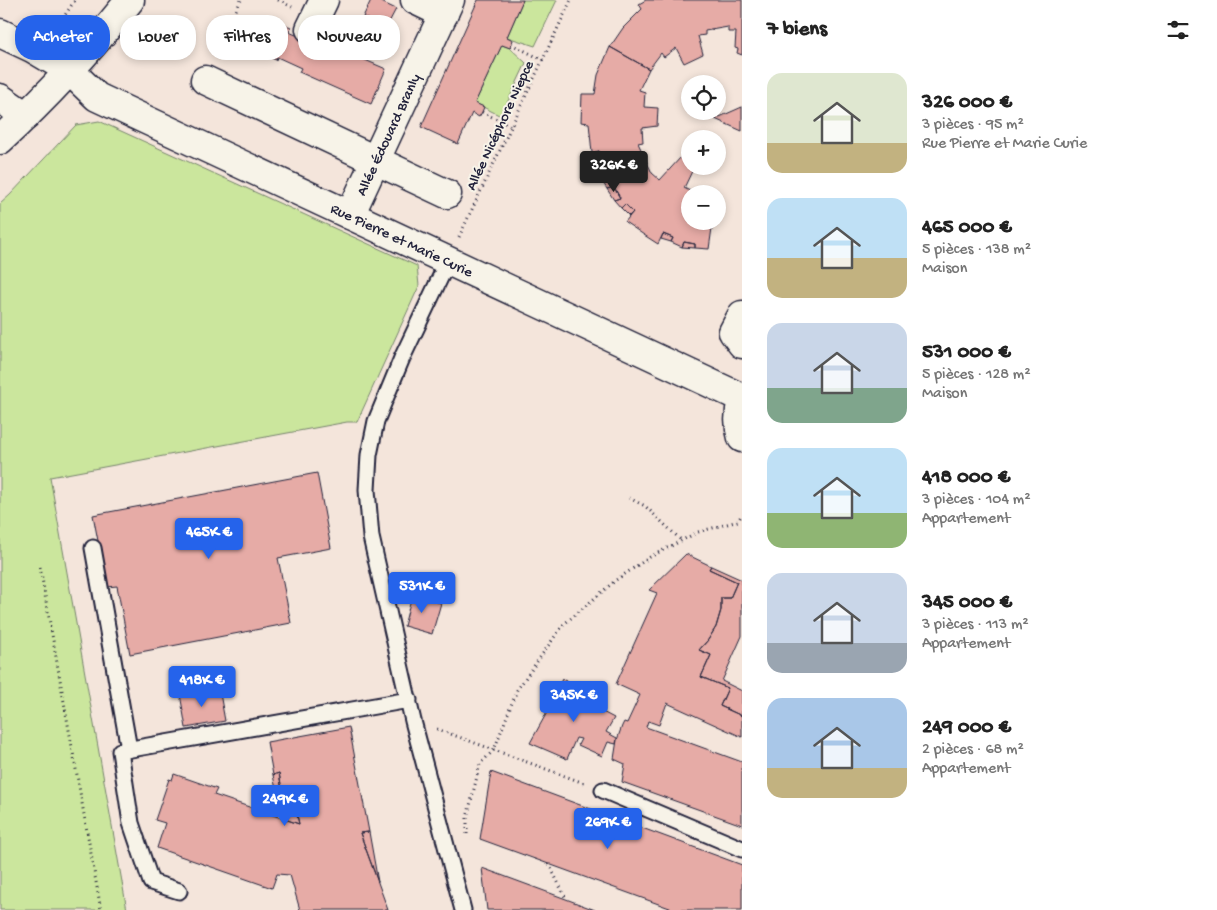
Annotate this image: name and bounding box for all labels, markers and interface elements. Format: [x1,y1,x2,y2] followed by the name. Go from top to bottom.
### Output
[15,15,110,60] chip: Acheter
[120,15,196,60] chip: Louer
[206,15,288,60] chip: Filtres
[298,15,400,60] chip: Nouveau
[1164,16,1192,44] icon: filters
[767,18,827,43] text: 7 biens
[463,58,539,194] street label: Allée Nicéphore Niepce
[353,71,426,199] street label: Allée Édouard Branly
[681,75,726,230] map controls
[681,75,726,120] button: locate
[922,91,1012,116] text: 326 000 €
[807,93,867,153] icon: home
[922,116,1024,135] text: 3 pièces · 95 m²
[681,130,726,175] button: +
[922,135,1087,154] text: Rue Pierre et Marie Curie
[573,150,655,193] pin: 326K €
[591,157,637,176] text: 326K €
[681,185,726,230] button: −
[327,200,476,282] street label: Rue Pierre et Marie Curie
[922,216,1012,241] text: 465 000 €
[807,218,867,278] icon: home
[922,241,1031,260] text: 5 pièces · 138 m²
[922,260,967,279] text: Maison
[922,341,1011,366] text: 531 000 €
[807,343,867,403] icon: home
[922,366,1031,385] text: 5 pièces · 128 m²
[922,385,967,404] text: Maison
[922,466,1010,491] text: 418 000 €
[807,468,867,528] icon: home
[922,491,1030,510] text: 3 pièces · 104 m²
[922,510,1010,529] text: Appartement
[168,518,250,560] pin: 465K €
[186,524,232,543] text: 465K €
[381,572,463,614] pin: 531K €
[399,578,445,597] text: 531K €
[922,591,1012,616] text: 345 000 €
[807,593,867,653] icon: home
[922,616,1029,635] text: 3 pièces · 113 m²
[922,635,1010,654] text: Appartement
[161,666,243,708] pin: 418K €
[180,672,224,691] text: 418K €
[533,680,615,723] pin: 345K €
[551,687,597,706] text: 345K €
[922,716,1011,741] text: 249 000 €
[807,718,867,778] icon: home
[922,741,1024,760] text: 2 pièces · 68 m²
[922,760,1010,779] text: Appartement
[244,784,326,827] pin: 249K €
[262,791,308,810] text: 249K €
[567,808,649,850] pin: 269K €
[585,814,631,833] text: 269K €

